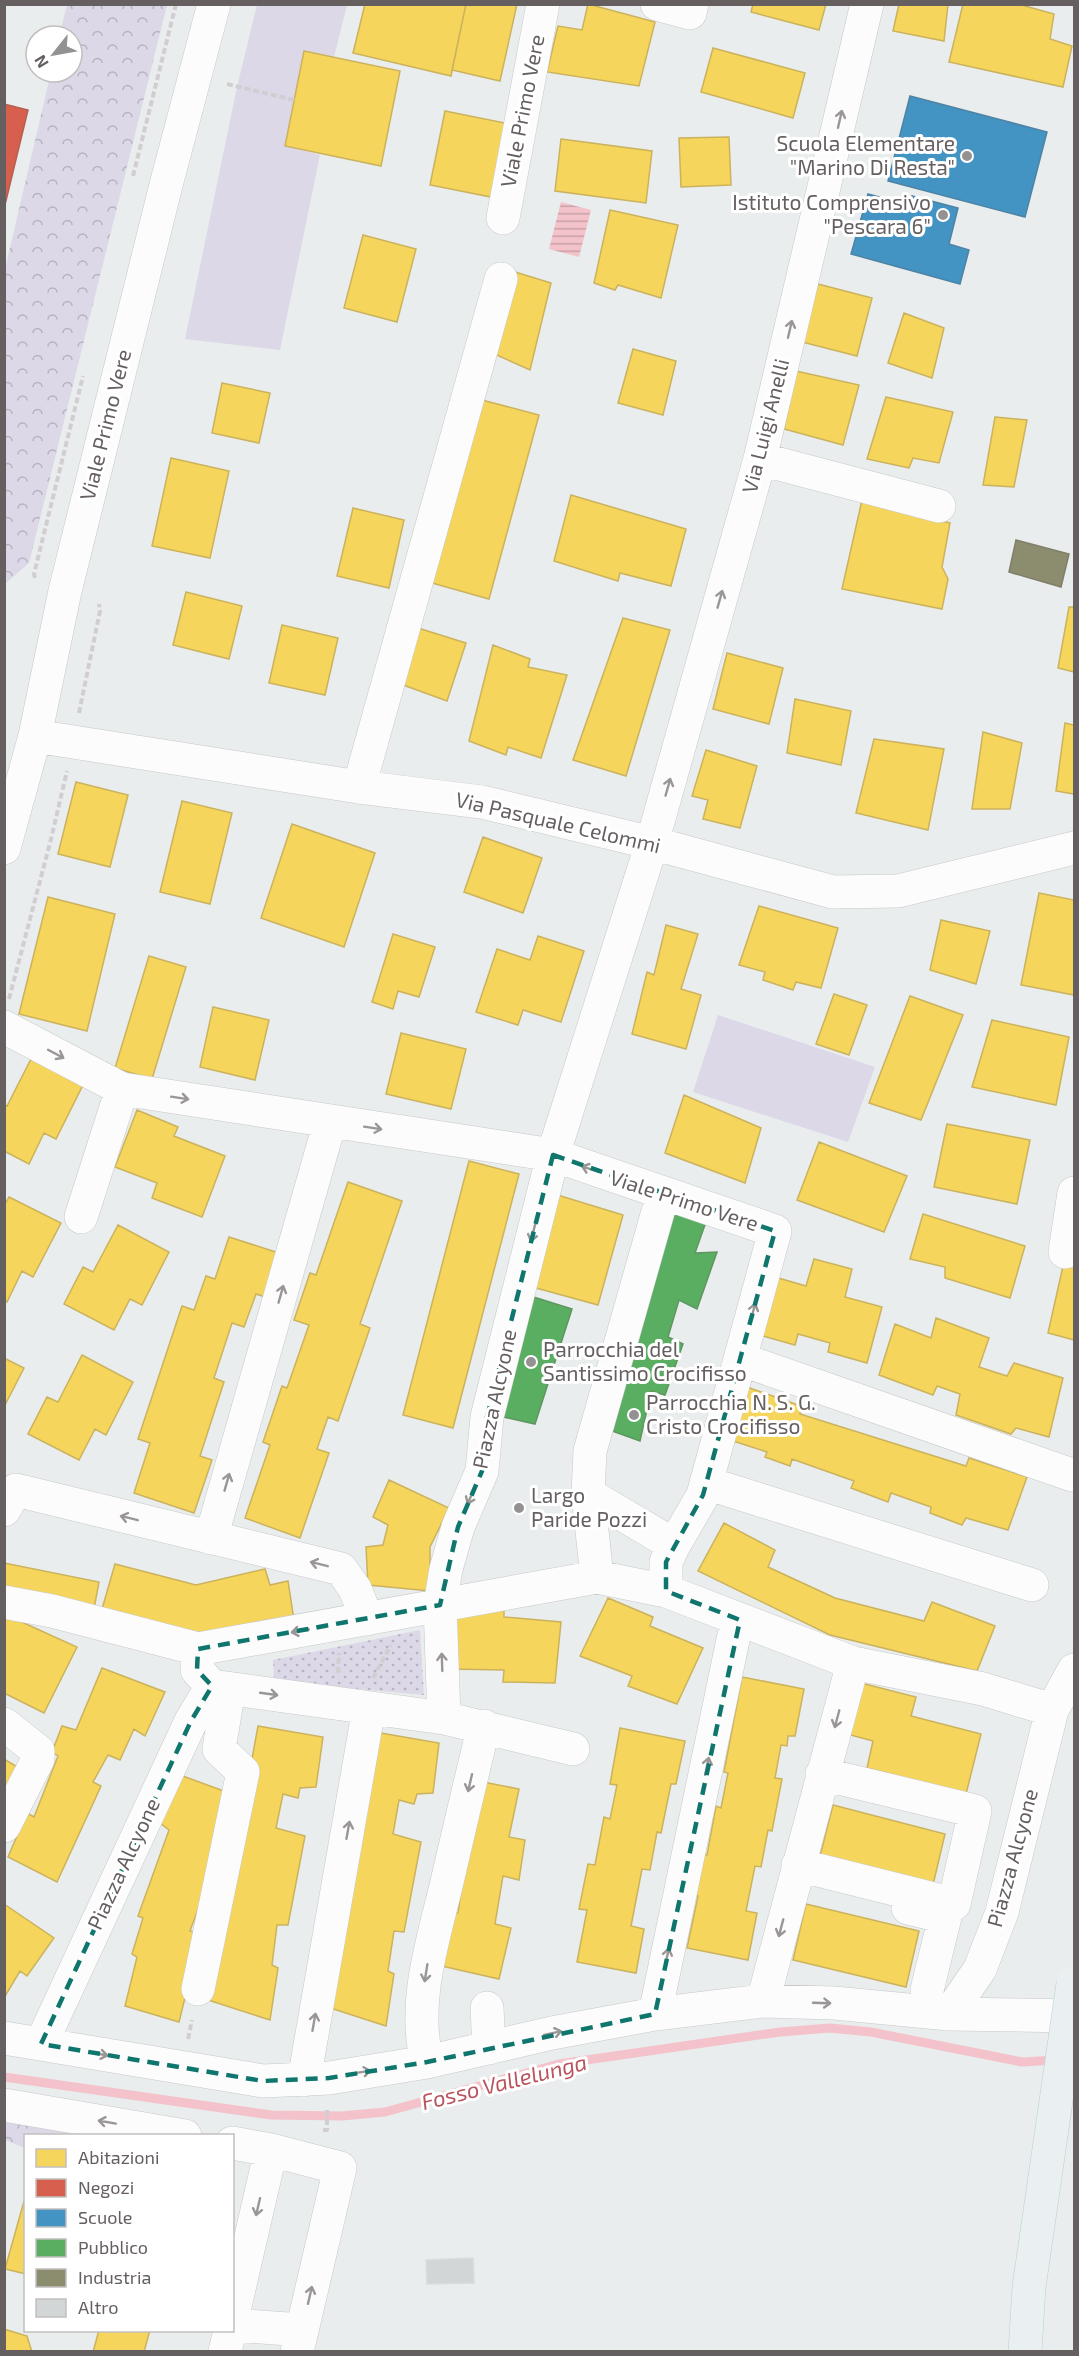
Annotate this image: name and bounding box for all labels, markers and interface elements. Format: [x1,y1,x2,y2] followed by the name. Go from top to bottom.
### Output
[24,24,84,84] north arrow
[494,32,549,189] street label: Viale Primo Vere
[30,52,52,72] text: N
[835,110,846,129] one-way arrow
[777,130,955,179] place label: Scuola Elementare "Marino Di Resta"
[960,149,974,163] marker: Scuola Elementare "Marino Di Resta"
[732,189,931,238] place label: Istituto Comprensivo "Pescara 6"
[936,208,950,222] marker: Istituto Comprensivo "Pescara 6"
[785,320,797,339] one-way arrow
[74,346,135,503] street label: Viale Primo Vere
[736,356,793,495] street label: Via Luigi Anelli
[715,590,726,609] one-way arrow
[663,778,674,797] one-way arrow
[453,786,663,857] street label: Via Pasquale Celommi
[47,1049,65,1061] one-way arrow
[169,1093,189,1104] one-way arrow
[362,1123,382,1134] one-way arrow
[581,1163,600,1174] one-way arrow
[607,1164,762,1235] street label: Viale Primo Vere
[527,1223,539,1242] one-way arrow
[276,1285,287,1304] one-way arrow
[748,1303,759,1322] one-way arrow
[467,1327,521,1471] street label: Piazza Alcyone
[543,1336,747,1385] place label: Parrocchia del Santissimo Crocifisso
[524,1355,538,1369] marker: Parrocchia del Santissimo Crocifisso
[646,1389,816,1438] place label: Parrocchia N. S. G. Cristo Crocifisso
[627,1408,641,1422] marker: Parrocchia N. S. G. Cristo Crocifisso
[222,1473,233,1492] one-way arrow
[531,1482,647,1531] place label: Largo Paride Pozzi
[465,1486,476,1504] one-way arrow
[512,1501,526,1515] marker: Largo Paride Pozzi
[120,1511,139,1523] one-way arrow
[309,1558,329,1569] one-way arrow
[290,1625,310,1636] one-way arrow
[436,1652,447,1672] one-way arrow
[258,1689,278,1700] one-way arrow
[830,1709,842,1728] one-way arrow
[702,1757,713,1776] one-way arrow
[464,1773,476,1792] one-way arrow
[981,1786,1042,1930] street label: Piazza Alcyone
[81,1794,164,1933] street label: Piazza Alcyone
[342,1821,353,1840] one-way arrow
[775,1918,787,1937] one-way arrow
[662,1947,674,1966] one-way arrow
[420,1963,431,1982] one-way arrow
[811,1997,831,2008] one-way arrow
[309,2013,320,2032] one-way arrow
[543,2027,562,2038] one-way arrow
[418,2048,589,2114] water label: Fosso Vallelunga
[88,2049,108,2060] one-way arrow
[352,2067,371,2078] one-way arrow
[98,2116,117,2127] one-way arrow
[24,2134,234,2332] legend
[78,2146,159,2168] text: Abitazioni
[78,2176,134,2198] text: Negozi
[251,2197,263,2216] one-way arrow
[78,2206,132,2228] text: Scuole
[78,2236,148,2258] text: Pubblico
[78,2266,151,2288] text: Industria
[305,2285,317,2304] one-way arrow
[78,2296,118,2318] text: Altro

